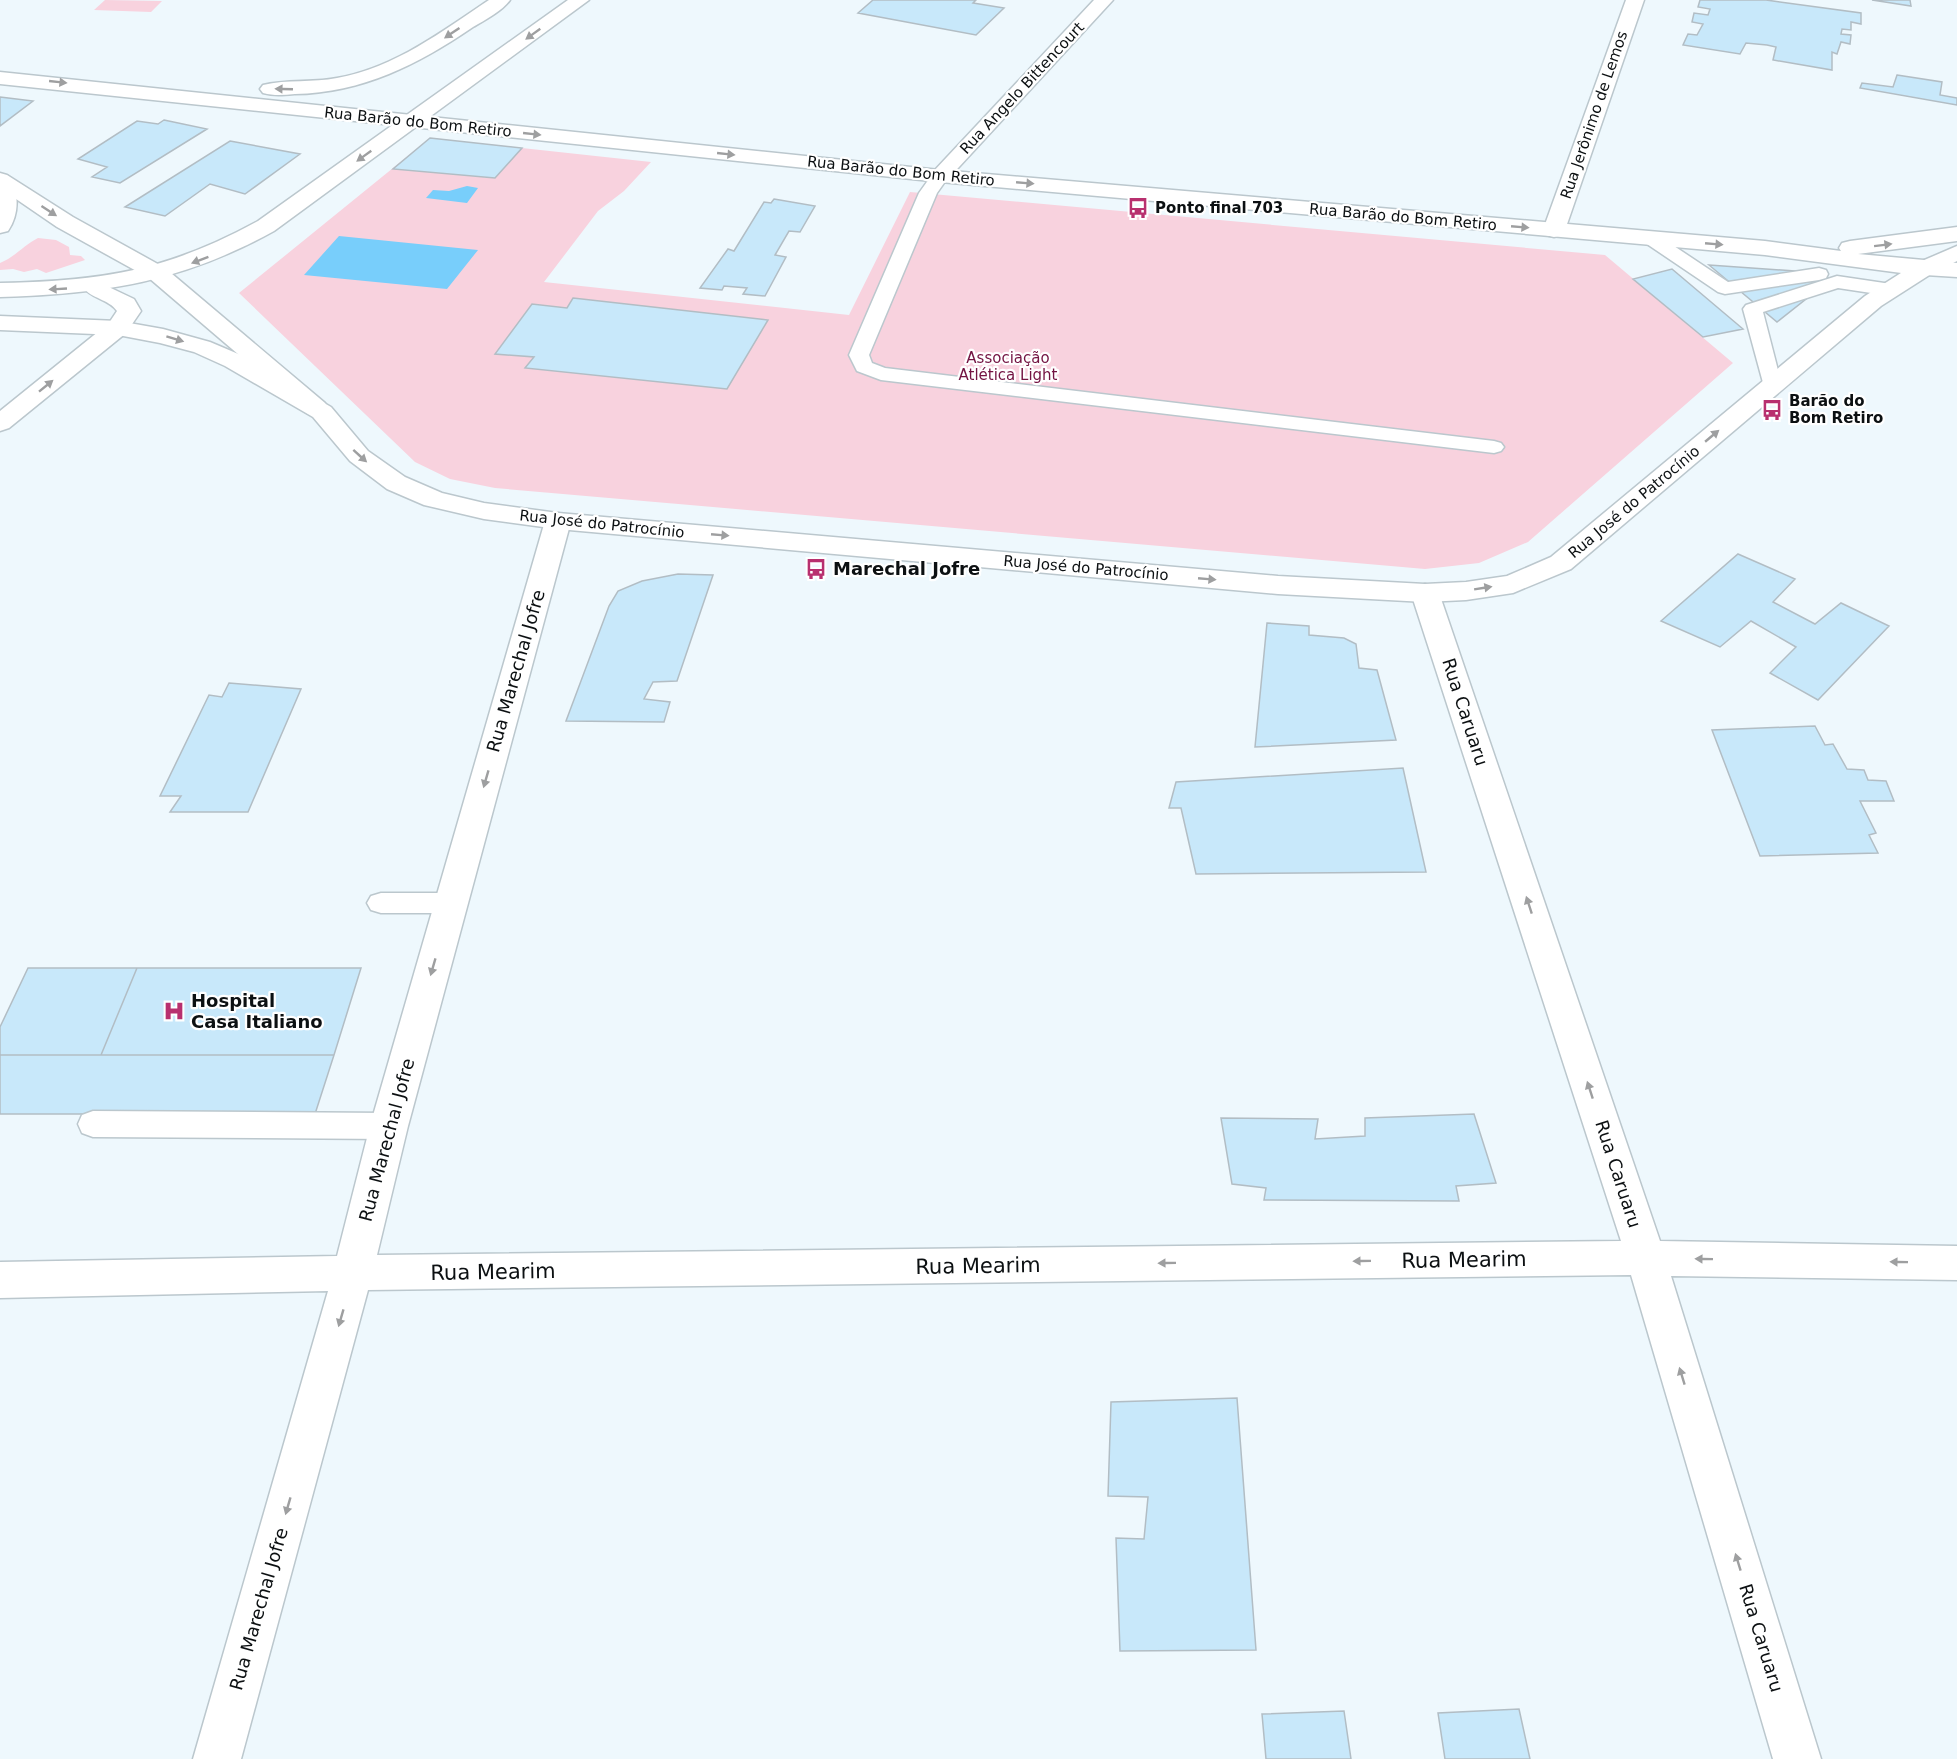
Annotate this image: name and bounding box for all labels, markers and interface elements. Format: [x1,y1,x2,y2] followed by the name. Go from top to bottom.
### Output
[956,18,1088,158] street label: Rua Angelo Bittencourt
[445,27,461,39] one-way arrow
[525,28,541,40] one-way arrow
[1557,28,1631,201] street label: Rua Jerônimo de Lemos
[49,78,68,87] one-way arrow
[275,84,294,94] one-way arrow
[323,103,513,141] street label: Rua Barão do Bom Retiro
[523,129,542,139] one-way arrow
[717,149,736,159] one-way arrow
[356,150,372,162] one-way arrow
[806,152,996,190] street label: Rua Barão do Bom Retiro
[1015,178,1034,188] one-way arrow
[1126,196,1150,220] bus stop icon: Ponto final 703
[1155,199,1283,217] place label: Ponto final 703
[1308,200,1498,234] street label: Rua Barão do Bom Retiro
[41,205,57,216] one-way arrow
[1511,222,1530,232] one-way arrow
[1705,239,1724,249] one-way arrow
[1874,240,1893,249] one-way arrow
[190,255,208,265] one-way arrow
[48,285,67,294] one-way arrow
[166,335,184,344] one-way arrow
[959,349,1058,384] park label: Associação Atlética Light
[38,381,53,393] one-way arrow
[1789,392,1883,427] place label: Barão do Bom Retiro
[1760,398,1784,422] bus stop icon: Barão do Bom Retiro
[1704,430,1720,443] one-way arrow
[1565,442,1703,562] street label: Rua José do Patrocínio
[353,449,368,463] one-way arrow
[519,506,685,542] street label: Rua José do Patrocínio
[711,530,730,540] one-way arrow
[1003,552,1169,584] street label: Rua José do Patrocínio
[804,557,828,581] bus stop icon: Marechal Jofre
[833,558,980,579] place label: Marechal Jofre
[1198,574,1217,584] one-way arrow
[1474,584,1493,593] one-way arrow
[482,587,549,755] street label: Rua Marechal Jofre
[1438,655,1493,768] street label: Rua Caruaru
[480,770,490,788] one-way arrow
[1523,896,1533,914] one-way arrow
[428,958,438,976] one-way arrow
[191,990,323,1032] place label: Hospital Casa Italiano
[162,999,186,1023] hospital icon: Hospital Casa Italiano
[355,1056,418,1224] street label: Rua Marechal Jofre
[1585,1081,1595,1099] one-way arrow
[1591,1117,1646,1230] street label: Rua Caruaru
[1401,1247,1527,1273] street label: Rua Mearim
[915,1253,1041,1279] street label: Rua Mearim
[1694,1254,1713,1263] one-way arrow
[1352,1256,1371,1266] one-way arrow
[1889,1257,1908,1267] one-way arrow
[430,1259,556,1285] street label: Rua Mearim
[1157,1259,1176,1268] one-way arrow
[335,1309,345,1327] one-way arrow
[1676,1366,1686,1384] one-way arrow
[283,1497,292,1515] one-way arrow
[225,1525,292,1693] street label: Rua Marechal Jofre
[1733,1553,1742,1571] one-way arrow
[1735,1581,1788,1695] street label: Rua Caruaru

